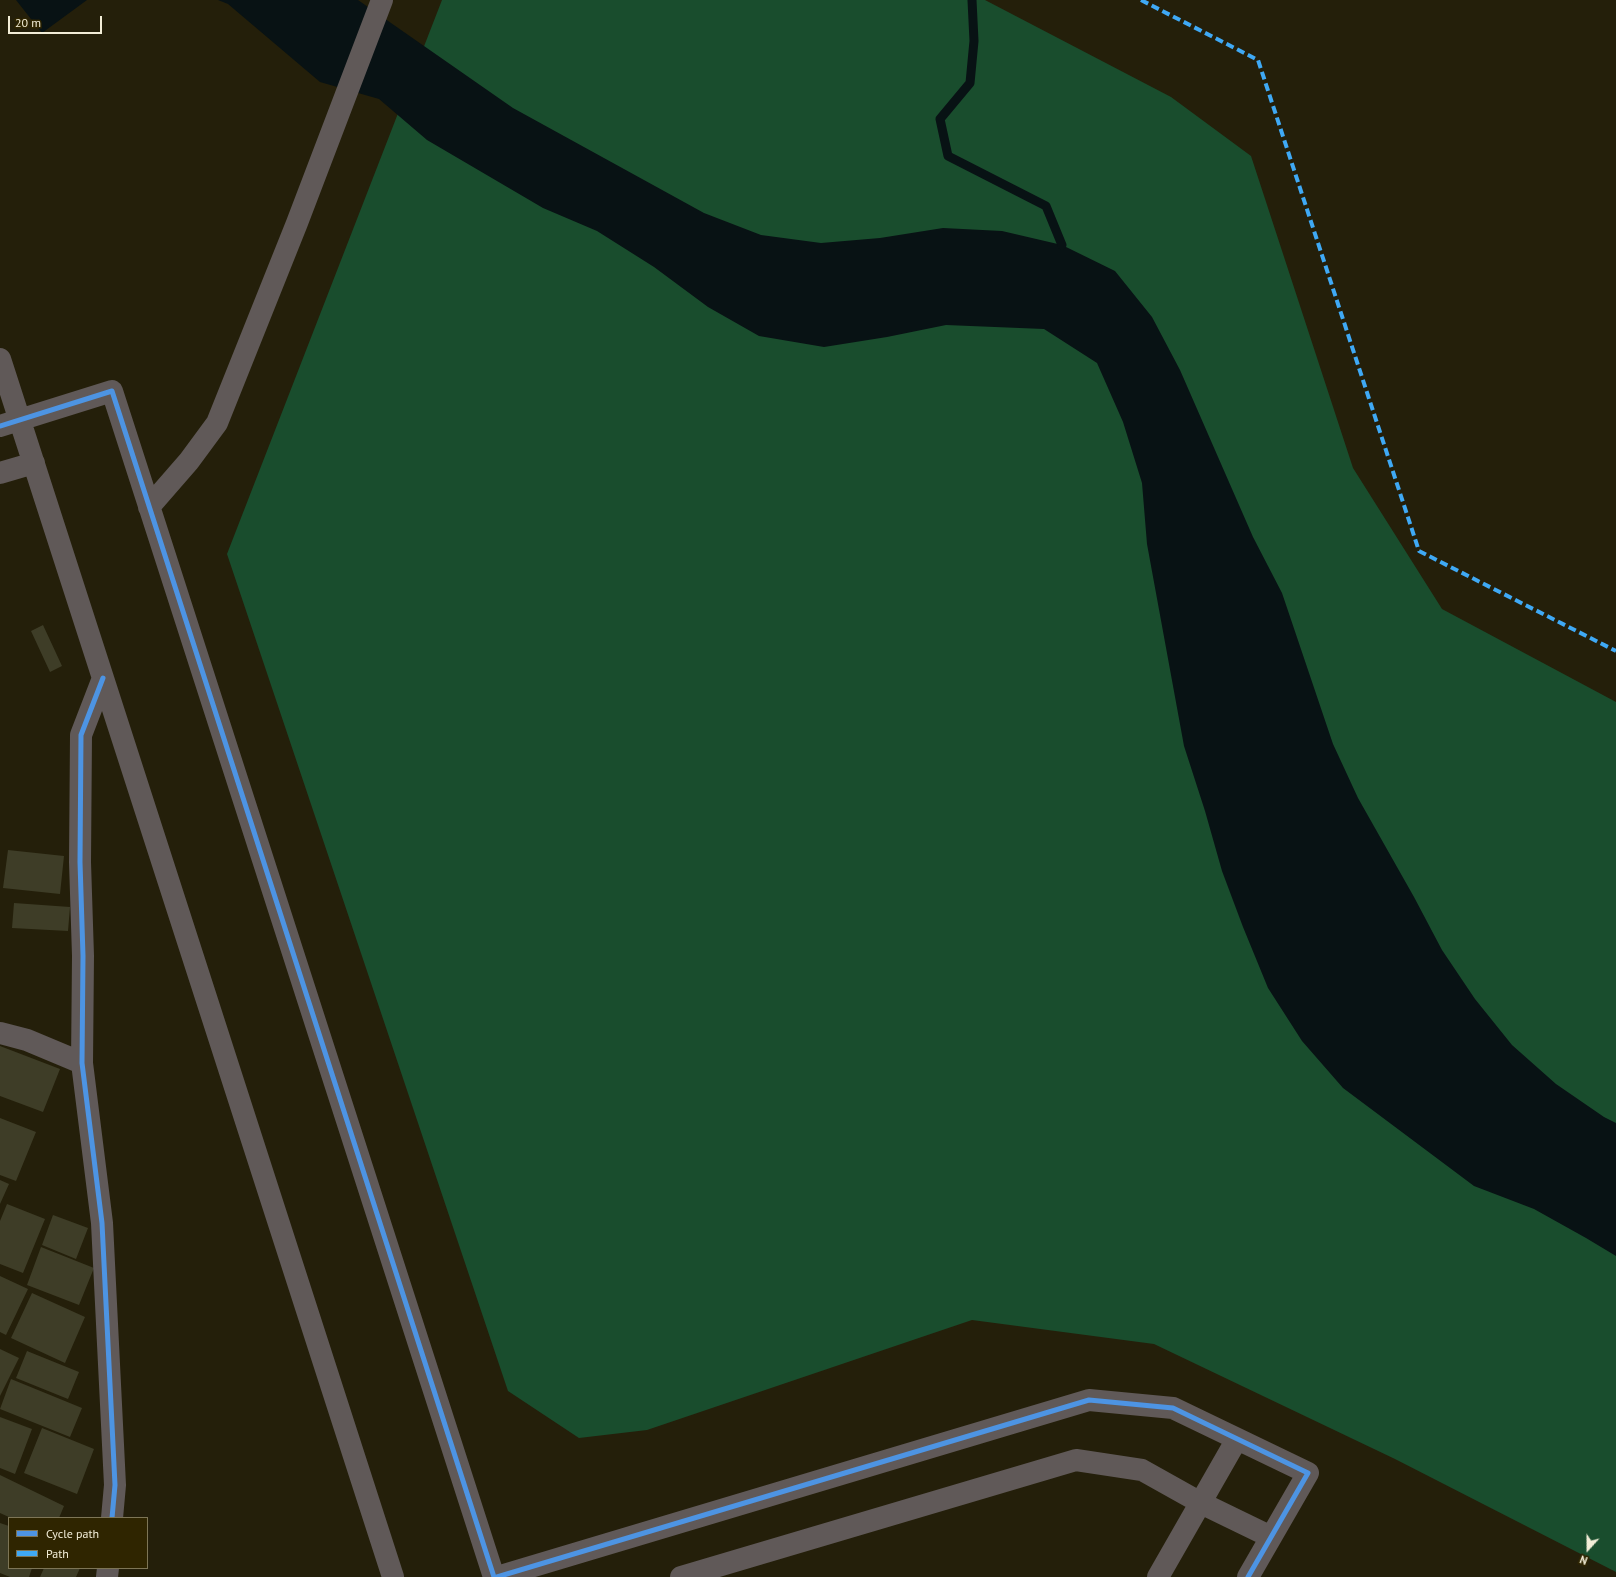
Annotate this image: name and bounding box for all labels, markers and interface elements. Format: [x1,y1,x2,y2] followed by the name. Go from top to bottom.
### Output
[10,8,104,34] scale bar
[15,15,41,30] text: 20 m
[8,1517,148,1569] legend
[46,1526,99,1541] text: Cycle path
[1568,1529,1608,1569] north arrow
[46,1546,69,1561] text: Path
[1578,1552,1590,1568] text: N

